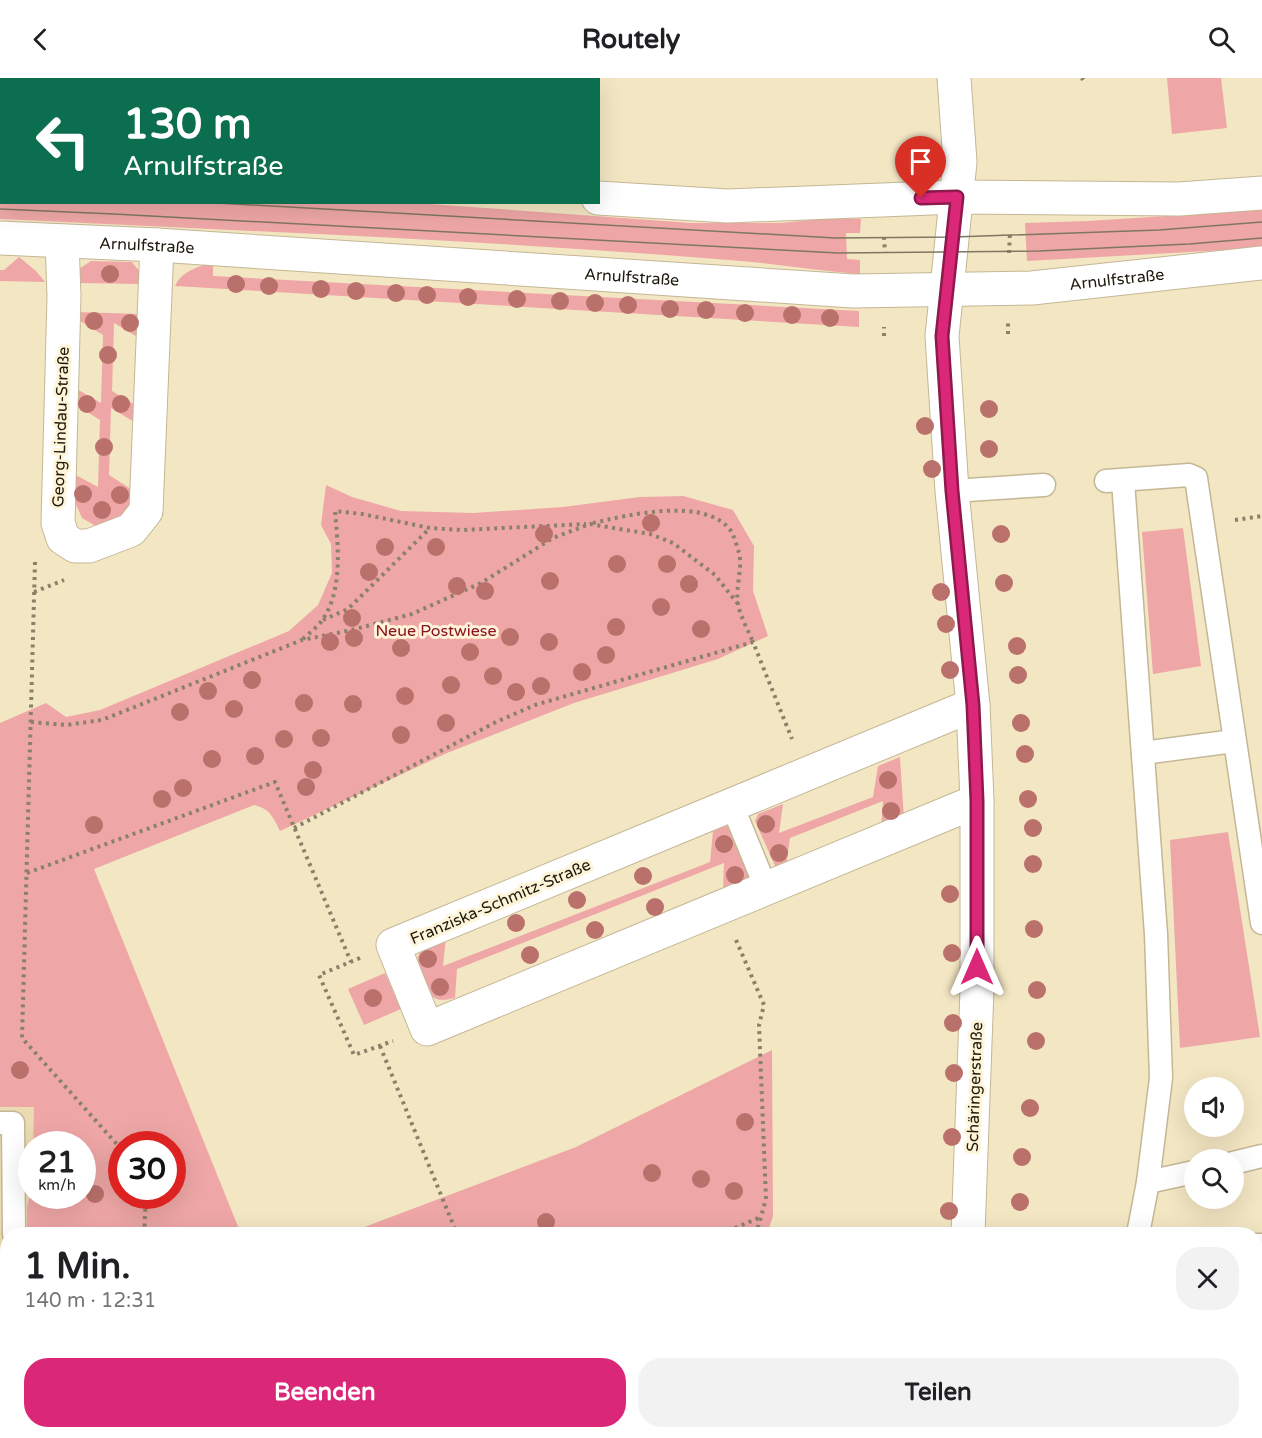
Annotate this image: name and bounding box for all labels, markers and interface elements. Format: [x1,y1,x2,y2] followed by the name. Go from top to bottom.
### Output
[24,23,57,56] icon: back
[582,23,680,56] text: Routely
[1205,23,1238,56] icon: search
[123,99,252,150] text: 130 m
[24,102,102,180] icon: left
[895,136,946,198] pin
[904,145,937,178] icon: arrive
[123,150,284,183] text: Arnulfstraße
[99,233,195,258] street label: Arnulfstraße
[584,264,680,290] street label: Arnulfstraße
[1068,265,1165,295] street label: Arnulfstraße
[48,346,74,508] street label: Georg-Lindau-Straße
[376,621,497,641] park label: Neue Postwiese
[407,855,594,949] street label: Franziska-Schmitz-Straße
[945,935,1009,999] position arrow
[963,1022,987,1152] street label: Schäringerstraße
[1184,1077,1244,1209] map controls
[1184,1077,1244,1137] button: sound
[108,1131,186,1209] speed limit sign: 30
[38,1144,76,1181] text: 21
[1184,1149,1244,1209] button: search
[38,1176,76,1194] text: km/h
[24,1245,131,1288] text: 1 Min.
[1176,1247,1239,1310] button: close
[24,1289,156,1313] text: 140 m · 12:31
[24,1358,626,1427] button: Beenden
[638,1358,1239,1427] button: Teilen

